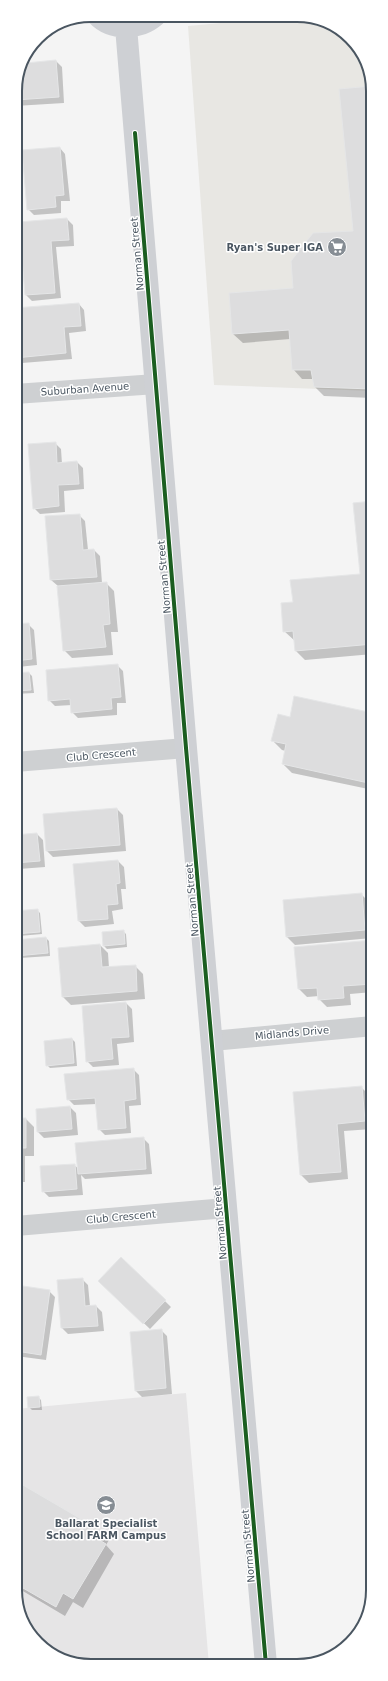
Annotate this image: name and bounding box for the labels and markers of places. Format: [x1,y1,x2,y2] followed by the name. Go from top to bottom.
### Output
[326,236,348,258] supermarket icon: Ryan's Super IGA
[227,242,323,253] place label: Ryan's Super IGA
[95,1494,117,1516] school or university icon: Ballarat Specialist School FARM Campus
[46,1518,166,1541] place label: Ballarat Specialist School FARM Campus

